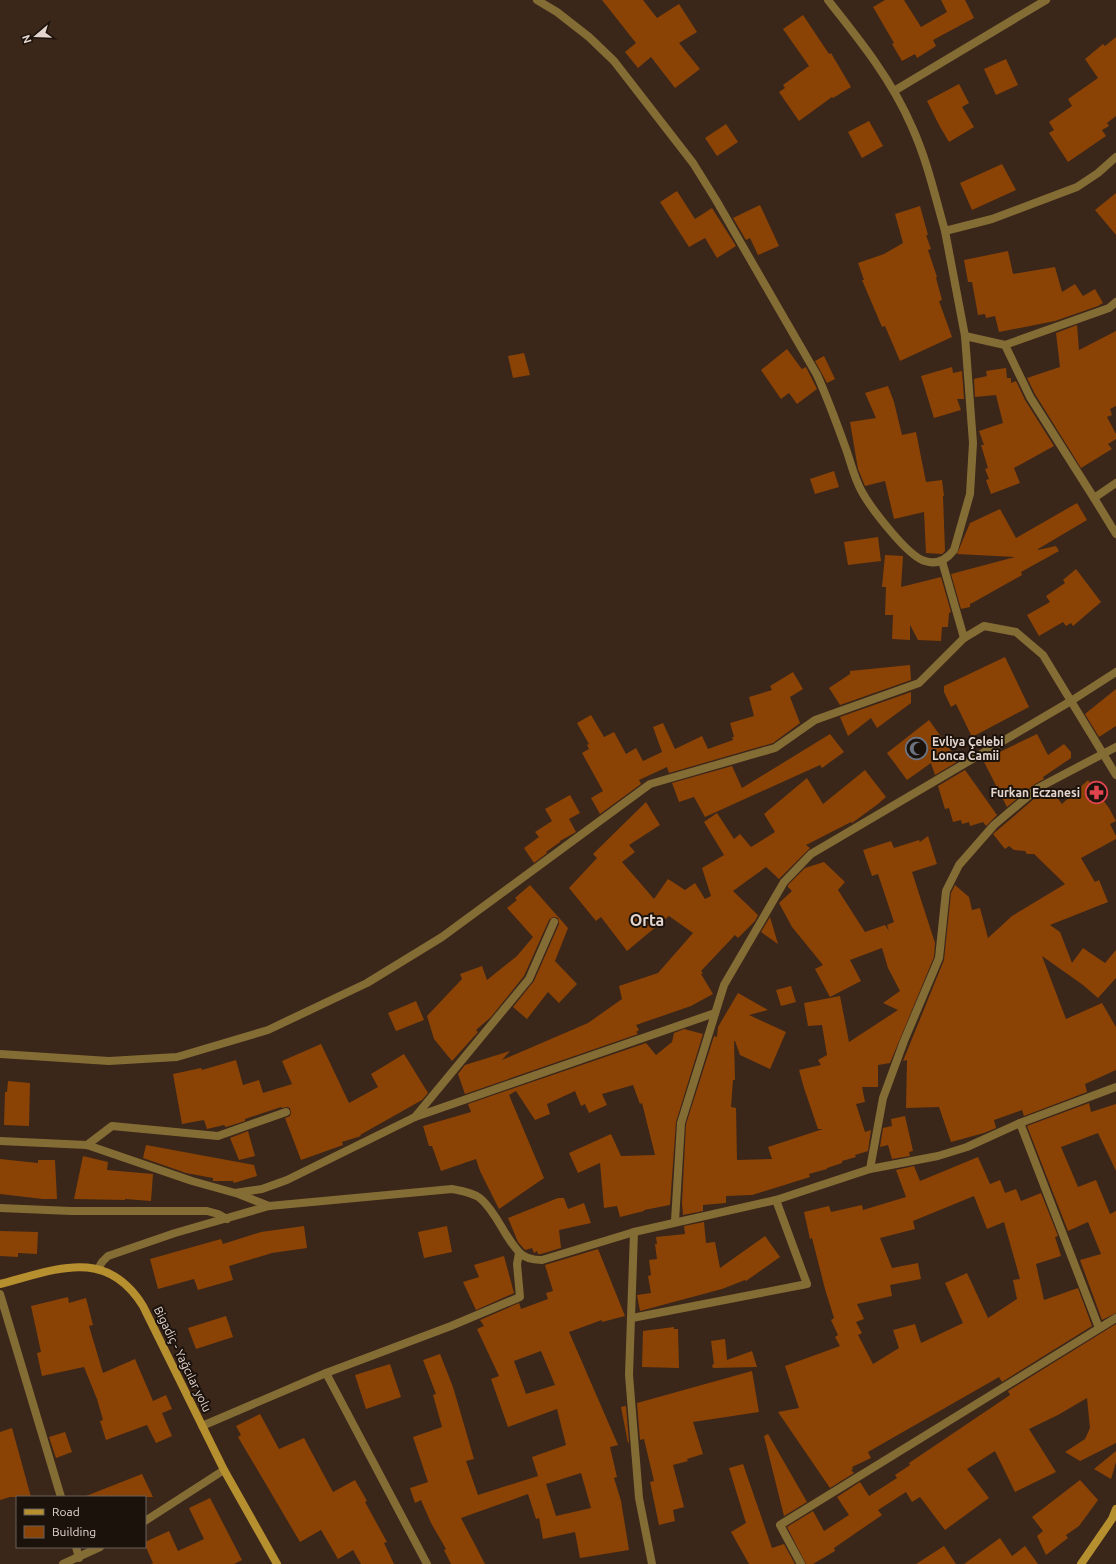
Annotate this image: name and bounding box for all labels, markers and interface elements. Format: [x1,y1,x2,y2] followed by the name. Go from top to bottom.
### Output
[16,16,56,56] north arrow
[20,33,34,45] text: N
[904,735,930,761] mosque icon: Evliya Çelebi Lonca Camii
[932,735,1004,762] place label: Evliya Çelebi Lonca Camii
[1083,779,1109,805] pharmacy icon: Furkan Eczanesi
[990,786,1080,799] place label: Furkan Eczanesi
[630,911,664,929] district label: Orta
[152,1304,214,1414] street label: Bigadiç - Yağcılar yolu
[16,1496,146,1548] legend
[52,1505,80,1518] text: Road
[52,1525,96,1538] text: Building

